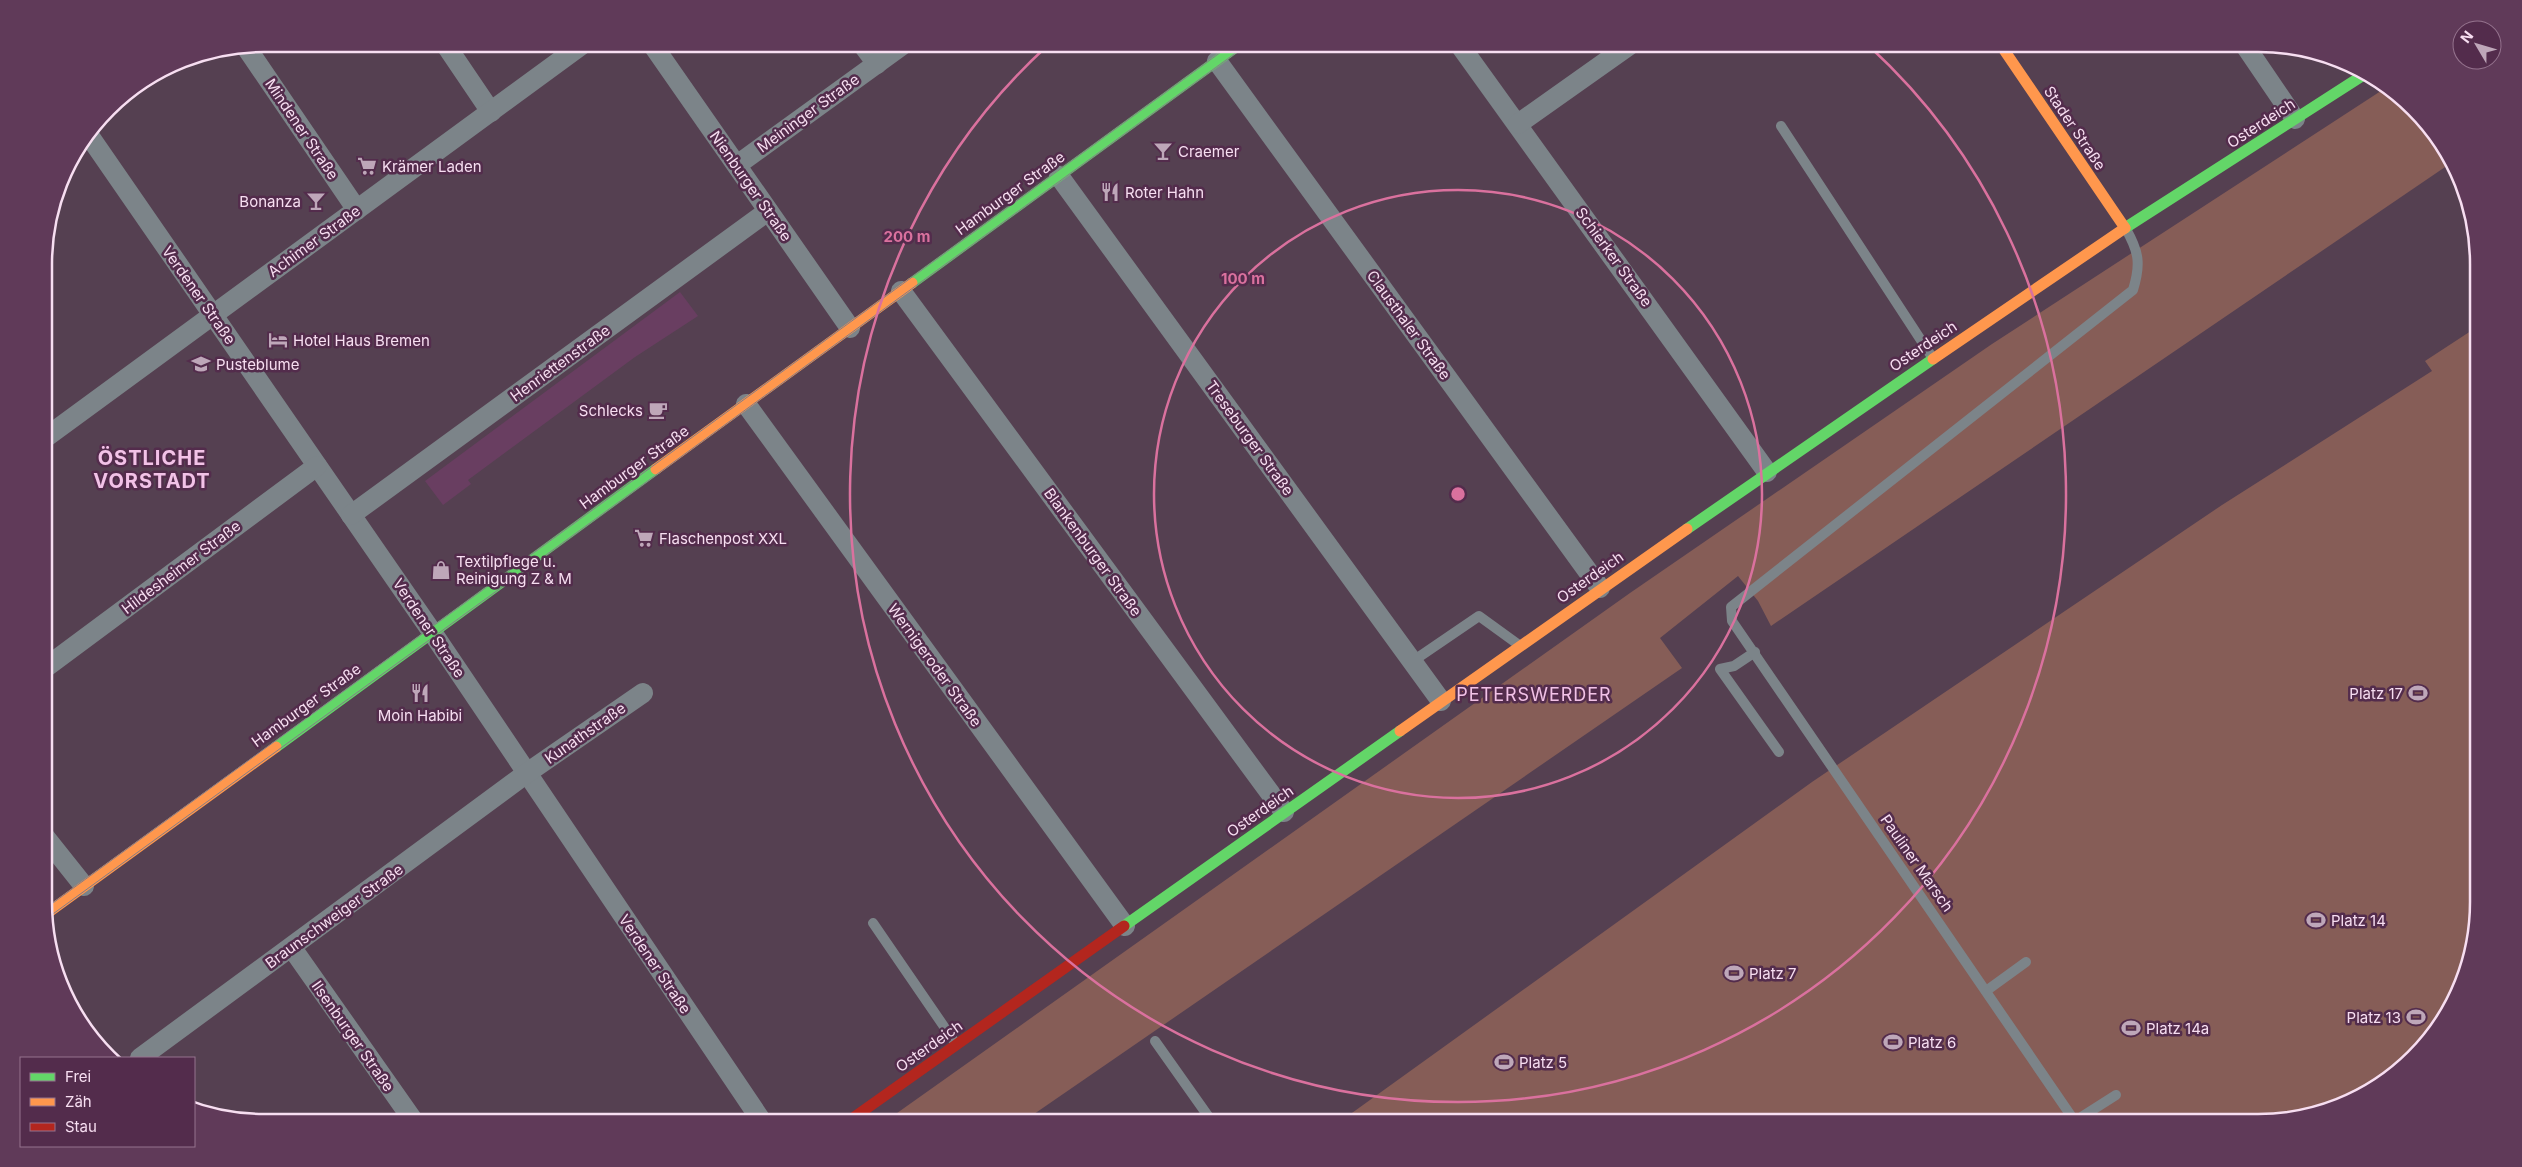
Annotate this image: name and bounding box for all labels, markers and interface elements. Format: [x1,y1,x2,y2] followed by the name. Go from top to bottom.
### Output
[2452,20,2502,70] north arrow
[2456,27,2476,46] text: N
[753,70,863,156] street label: Meininger Straße
[261,75,343,183] street label: Mindener Straße
[2040,82,2110,174] street label: Stader Straße
[2223,94,2299,152] street label: Osterdeich
[706,127,796,245] street label: Nienburger Straße
[1152,140,1174,162] bar icon: Craemer
[1178,142,1240,161] place label: Craemer
[952,147,1068,239] street label: Hamburger Straße
[356,155,378,177] supermarket icon: Krämer Laden
[382,157,482,176] place label: Krämer Laden
[1099,181,1121,203] restaurant icon: Roter Hahn
[1125,183,1204,202] place label: Roter Hahn
[305,190,327,212] bar icon: Bonanza
[239,192,301,211] place label: Bonanza
[264,201,364,281] street label: Achimer Straße
[1572,204,1656,310] street label: Schierker Straße
[884,227,930,246] text: 200 m
[158,242,240,348] street label: Verdener Straße
[1363,266,1455,384] street label: Clausthaler Straße
[1221,269,1265,288] text: 100 m
[1886,317,1960,375] street label: Osterdeich
[506,320,614,406] street label: Henriettenstraße
[267,329,289,351] hotel icon: Hotel Haus Bremen
[293,331,430,350] place label: Hotel Haus Bremen
[190,353,212,375] school or university icon: Pusteblume
[216,355,299,374] place label: Pusteblume
[1202,377,1298,499] street label: Treseburger Straße
[647,399,669,421] cafe icon: Schlecks
[579,401,643,420] place label: Schlecks
[576,421,692,513] street label: Hamburger Straße
[93,446,211,493] district label: ÖSTLICHE VORSTADT
[1040,484,1146,620] street label: Blankenburger Straße
[1449,485,1467,503] centre of rings
[118,516,244,618] street label: Hildesheimer Straße
[633,527,655,549] supermarket icon: Flaschenpost XXL
[659,529,787,548] place label: Flaschenpost XXL
[1553,547,1627,607] street label: Osterdeich
[456,552,572,588] place label: Textilpflege u. Reinigung Z & M
[430,559,452,581] shop icon: Textilpflege u. Reinigung Z & M
[389,575,469,681] street label: Verdener Straße
[884,600,986,730] street label: Wernigeroder Straße
[248,659,364,751] street label: Hamburger Straße
[409,682,431,704] restaurant icon: Moin Habibi
[2407,682,2429,704] sports icon: Platz 17
[1456,684,1612,705] district label: PETERSWERDER
[2349,684,2403,703] place label: Platz 17
[541,698,629,768] street label: Kunathstraße
[378,706,462,725] place label: Moin Habibi
[1223,781,1297,841] street label: Osterdeich
[1876,811,1958,915] street label: Pauliner Marsch
[261,860,407,972] street label: Braunschweiger Straße
[2305,909,2327,931] sports icon: Platz 14
[615,911,695,1017] street label: Verdener Straße
[2331,911,2386,930] place label: Platz 14
[1723,962,1745,984] sports icon: Platz 7
[1749,964,1797,983] place label: Platz 7
[308,977,398,1095] street label: Ilsenburger Straße
[2405,1006,2427,1028] sports icon: Platz 13
[2347,1008,2401,1027] place label: Platz 13
[892,1016,966,1076] street label: Osterdeich
[2120,1017,2142,1039] sports icon: Platz 14a
[2146,1019,2209,1038] place label: Platz 14a
[1882,1031,1904,1053] sports icon: Platz 6
[1908,1033,1956,1052] place label: Platz 6
[1493,1051,1515,1073] sports icon: Platz 5
[1519,1053,1567,1072] place label: Platz 5
[20,1057,195,1147] legend
[65,1067,91,1086] text: Frei
[65,1092,92,1111] text: Zäh
[65,1117,97,1136] text: Stau

